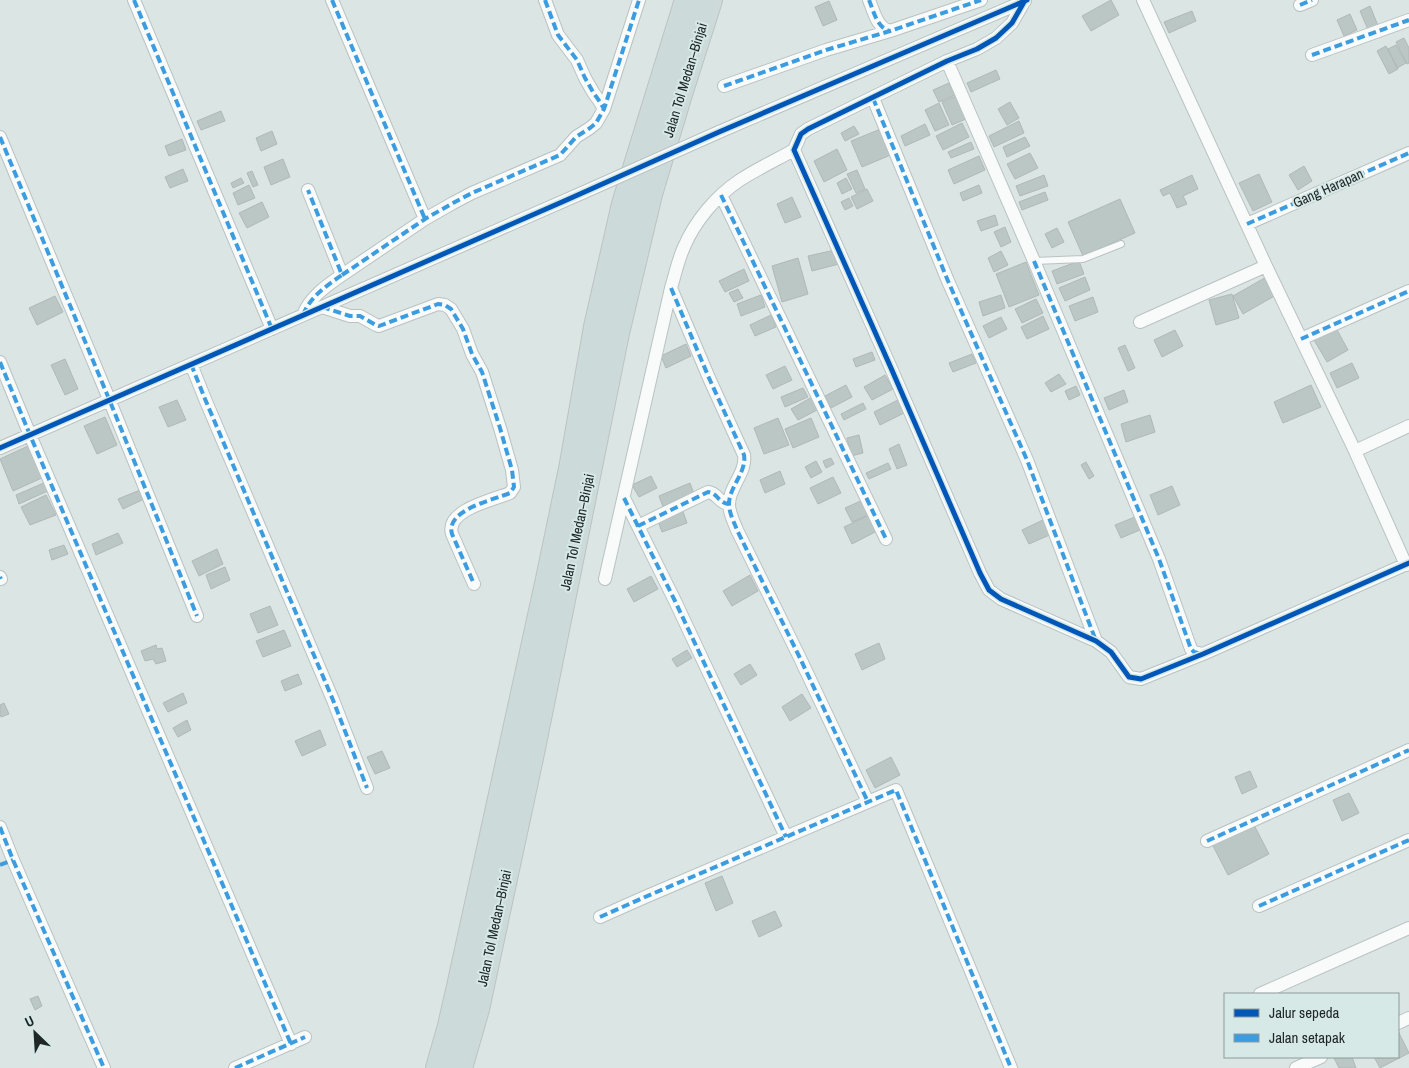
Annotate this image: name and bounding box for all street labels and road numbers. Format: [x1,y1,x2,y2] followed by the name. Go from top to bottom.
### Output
[659,20,711,140] street label: Jalan Tol Medan–Binjai
[1290,164,1366,212] street label: Gang Harapan
[556,472,598,592] street label: Jalan Tol Medan–Binjai
[473,868,515,988] street label: Jalan Tol Medan–Binjai

